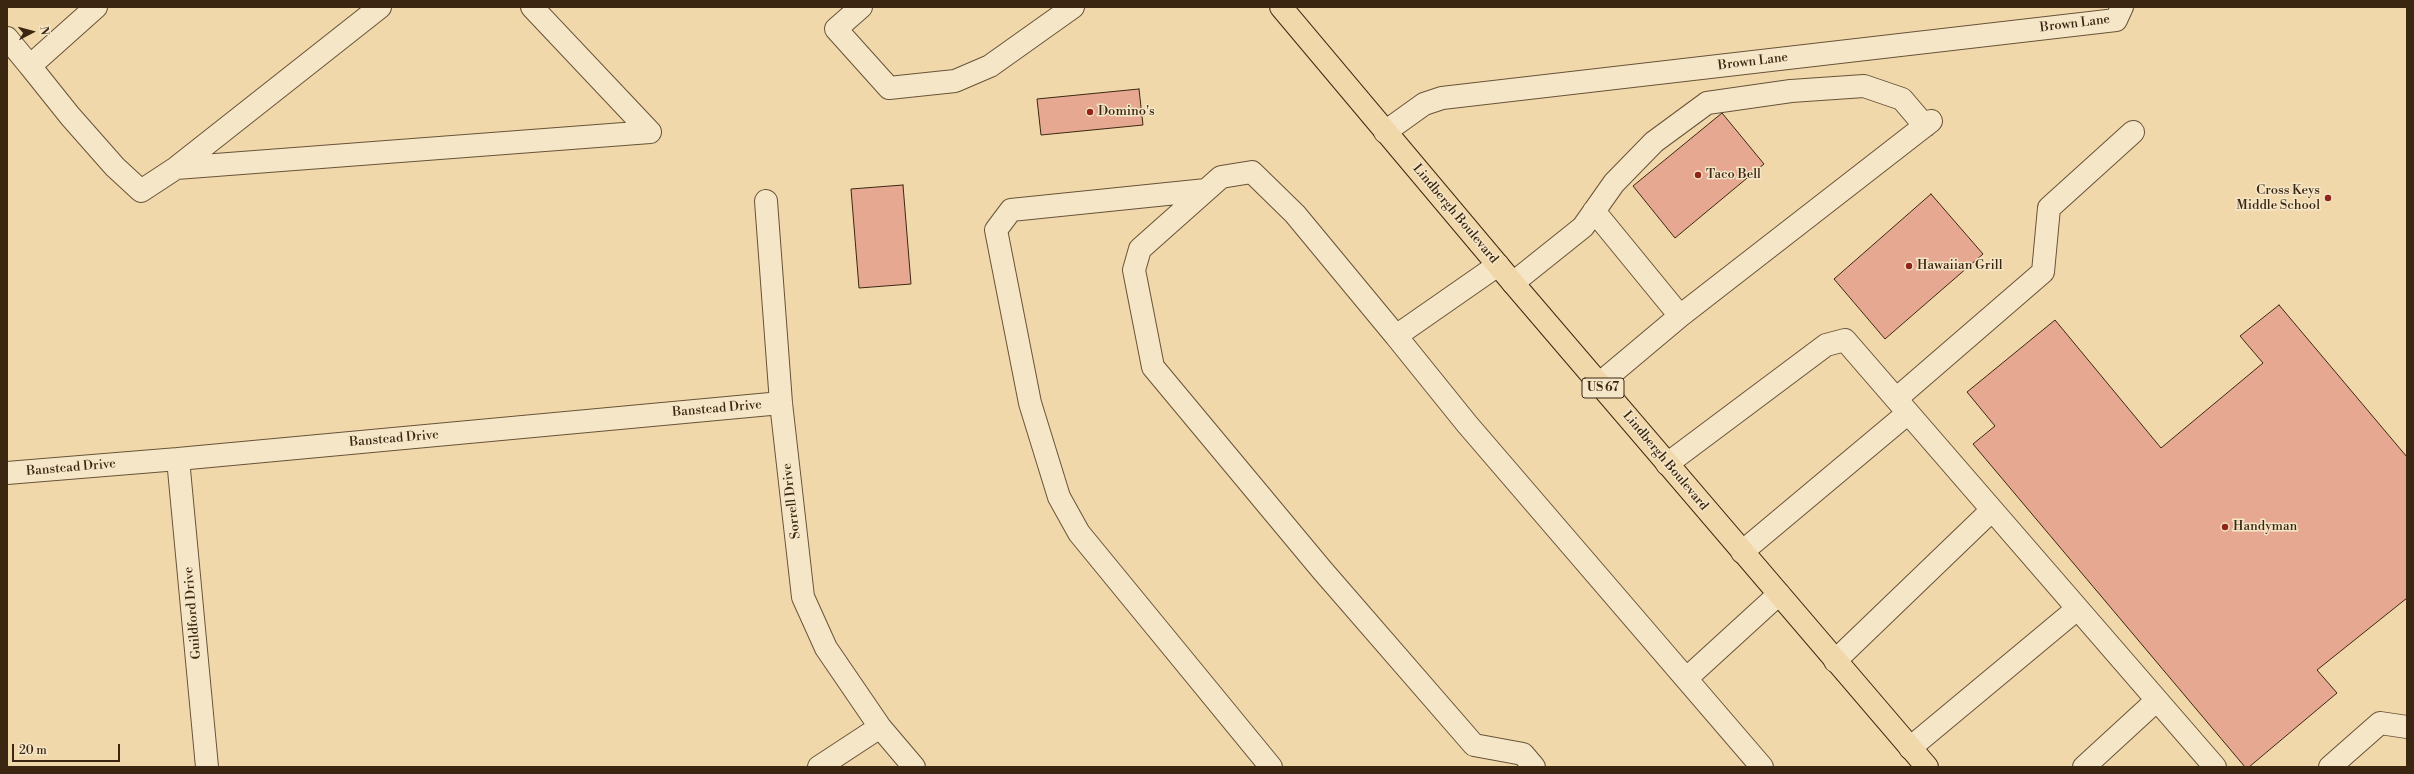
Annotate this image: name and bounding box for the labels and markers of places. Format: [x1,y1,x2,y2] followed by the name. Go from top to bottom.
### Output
[1098,104,1155,120] place label: Domino's
[1085,107,1095,117] marker: Domino's
[1706,167,1761,183] place label: Taco Bell
[1693,170,1703,180] marker: Taco Bell
[2236,183,2320,214] place label: Cross Keys Middle School
[2323,193,2333,203] marker: Cross Keys Middle School
[1917,258,2003,274] place label: Hawaiian Grill
[1904,261,1914,271] marker: Hawaiian Grill
[2233,519,2297,535] place label: Handyman
[2220,522,2230,532] marker: Handyman

